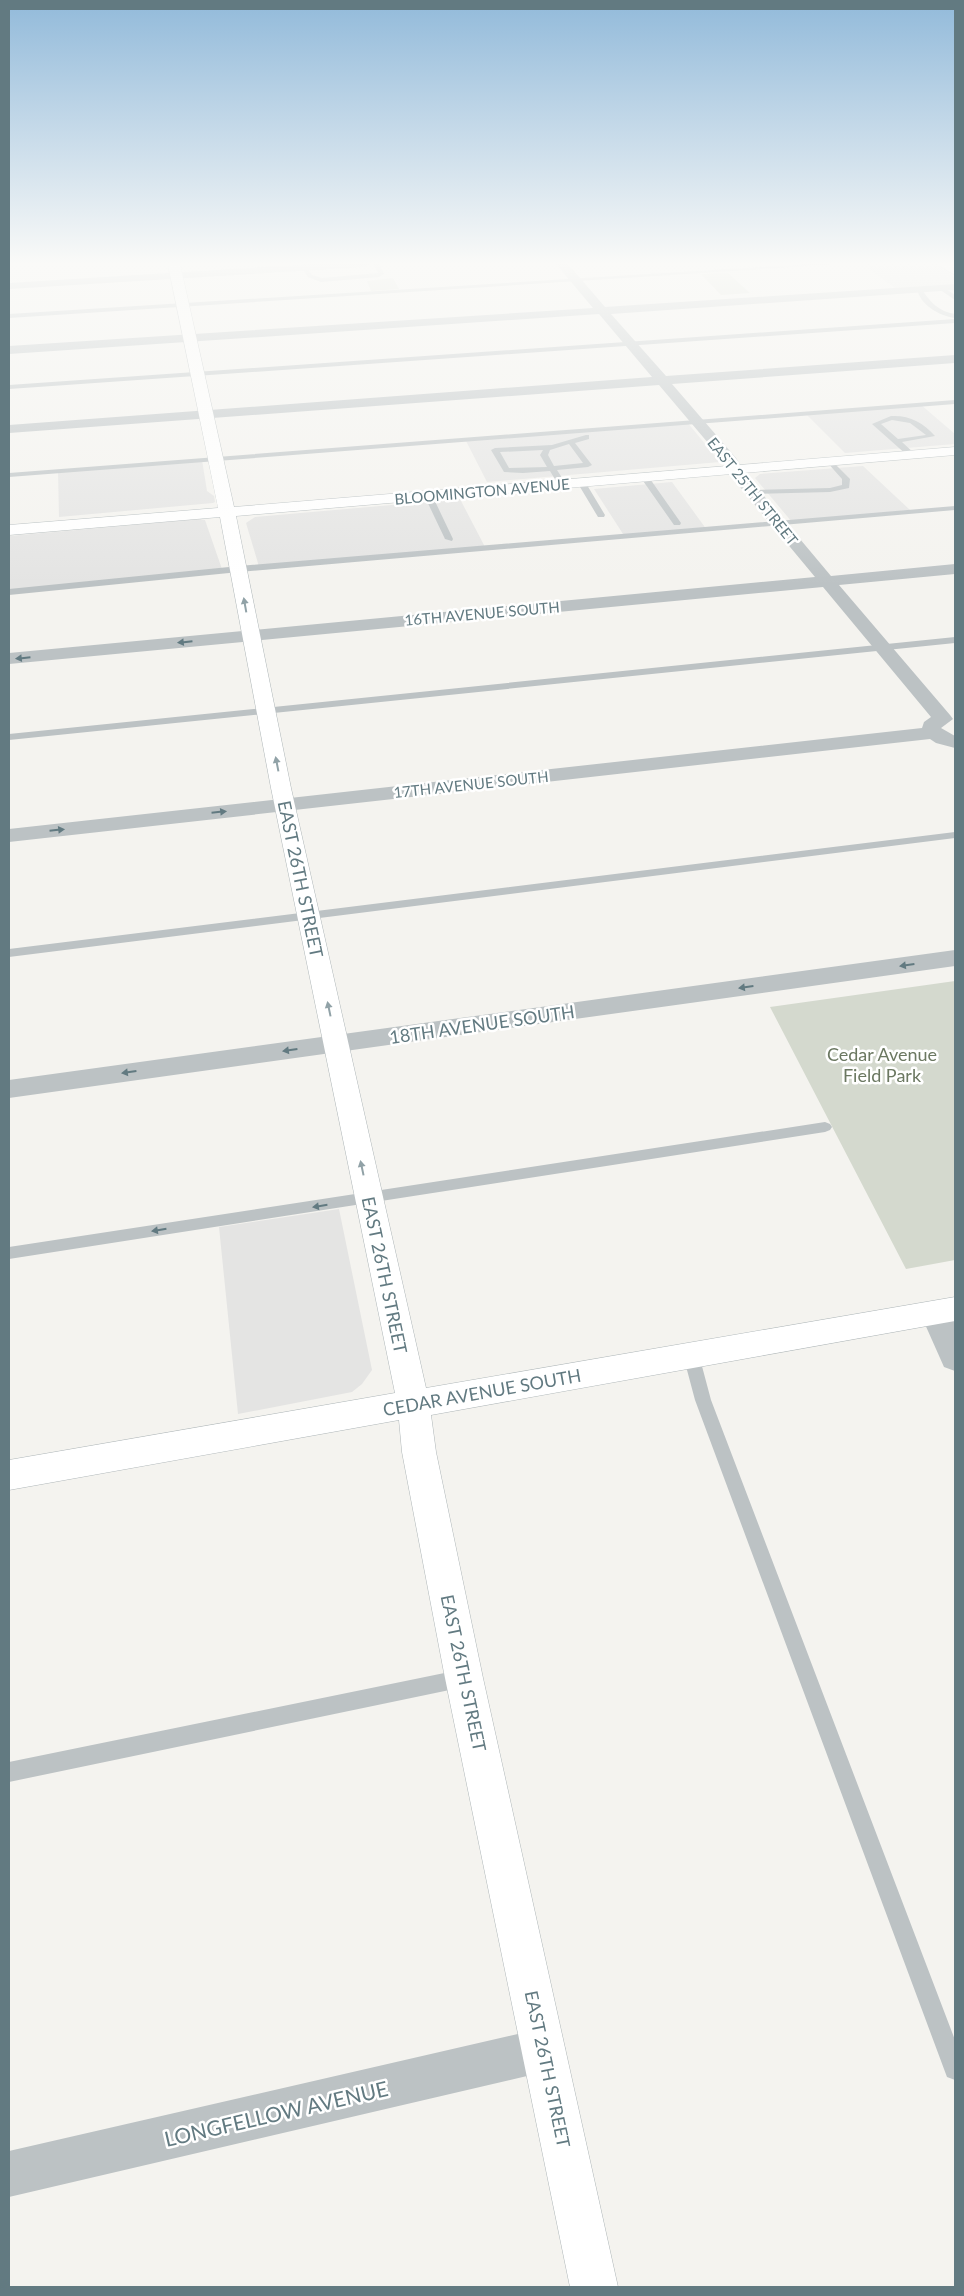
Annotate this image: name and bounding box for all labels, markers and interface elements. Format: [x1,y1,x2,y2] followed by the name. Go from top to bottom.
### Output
[704,434,802,549] street label: EAST 25TH STREET
[394,474,570,508] street label: BLOOMINGTON AVENUE
[240,597,248,613] one-way arrow
[404,597,560,629] street label: 16TH AVENUE SOUTH
[176,638,192,646] one-way arrow
[15,654,31,662] one-way arrow
[272,756,280,772] one-way arrow
[393,767,549,801] street label: 17TH AVENUE SOUTH
[274,798,328,960] street label: EAST 26TH STREET
[211,808,227,816] one-way arrow
[49,826,65,834] one-way arrow
[899,961,915,969] one-way arrow
[738,983,754,991] one-way arrow
[388,1000,576,1048] street label: 18TH AVENUE SOUTH
[325,1001,333,1016] one-way arrow
[827,1043,937,1086] park label: Cedar Avenue Field Park
[282,1046,298,1054] one-way arrow
[121,1068,137,1076] one-way arrow
[358,1160,366,1176] one-way arrow
[358,1194,412,1356] street label: EAST 26TH STREET
[312,1202,328,1210] one-way arrow
[151,1227,167,1235] one-way arrow
[381,1364,583,1420] street label: CEDAR AVENUE SOUTH
[437,1592,491,1754] street label: EAST 26TH STREET
[521,1988,575,2150] street label: EAST 26TH STREET
[162,2075,390,2151] street label: LONGFELLOW AVENUE

